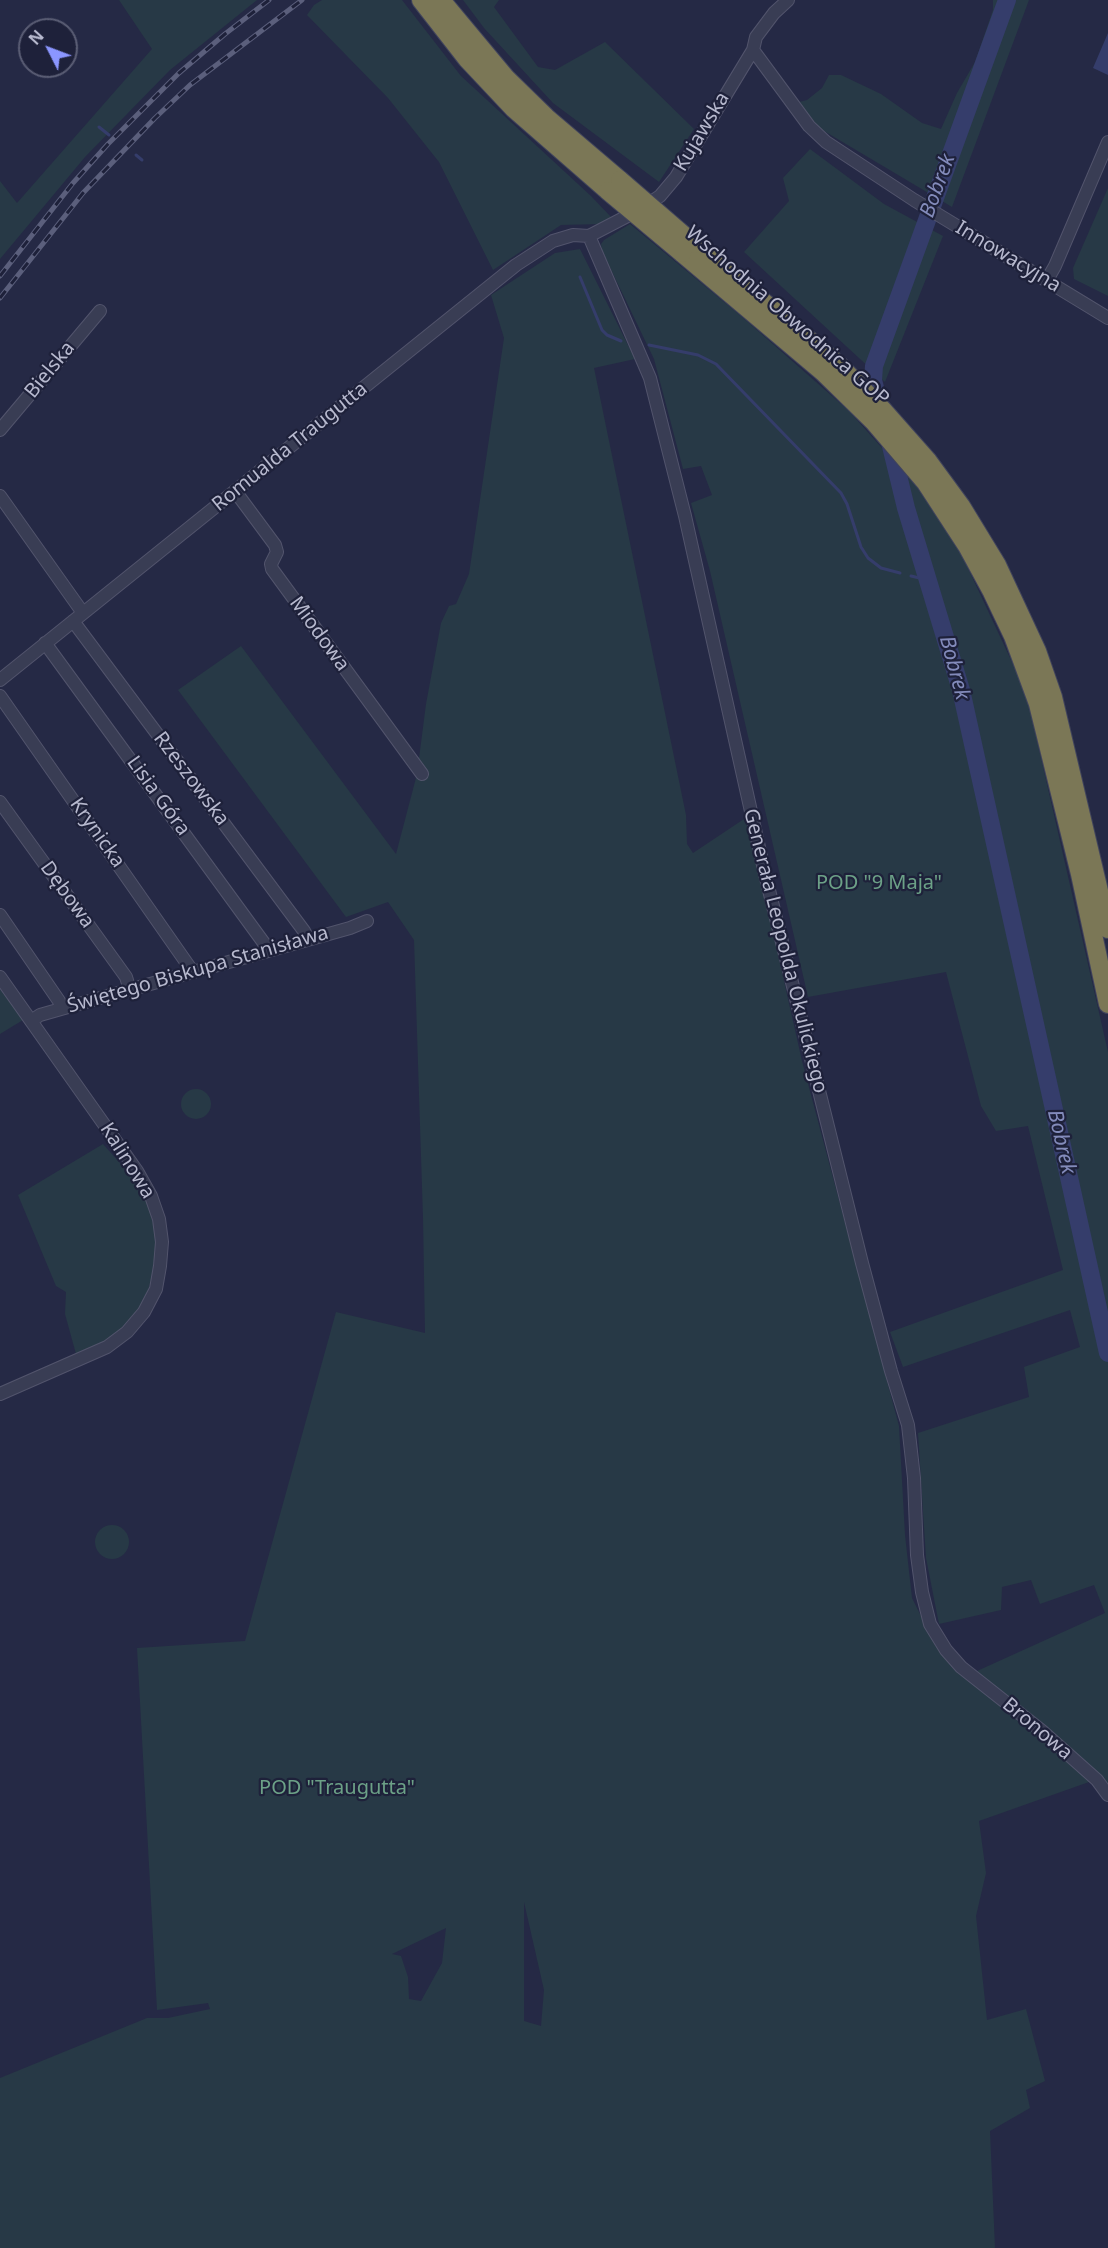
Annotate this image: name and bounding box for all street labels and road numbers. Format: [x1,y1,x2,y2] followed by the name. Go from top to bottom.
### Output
[669,88,735,176] street label: Kujawska
[951,216,1065,298] street label: Innowacyjna
[680,221,894,411] street label: Wschodnia Obwodnica GOP
[20,337,80,403] street label: Bielska
[208,377,372,517] street label: Romualda Traugutta
[284,592,354,676] street label: Miodowa
[148,727,234,831] street label: Rzeszowska
[121,752,195,840] street label: Lisia Góra
[64,793,130,873] street label: Krynicka
[738,806,832,1096] street label: Generała Leopolda Okulickiego
[35,857,99,933] street label: Dębowa
[65,921,331,1019] street label: Świętego Biskupa Stanisława
[94,1119,160,1203] street label: Kalinowa
[997,1693,1077,1765] street label: Bronowa

